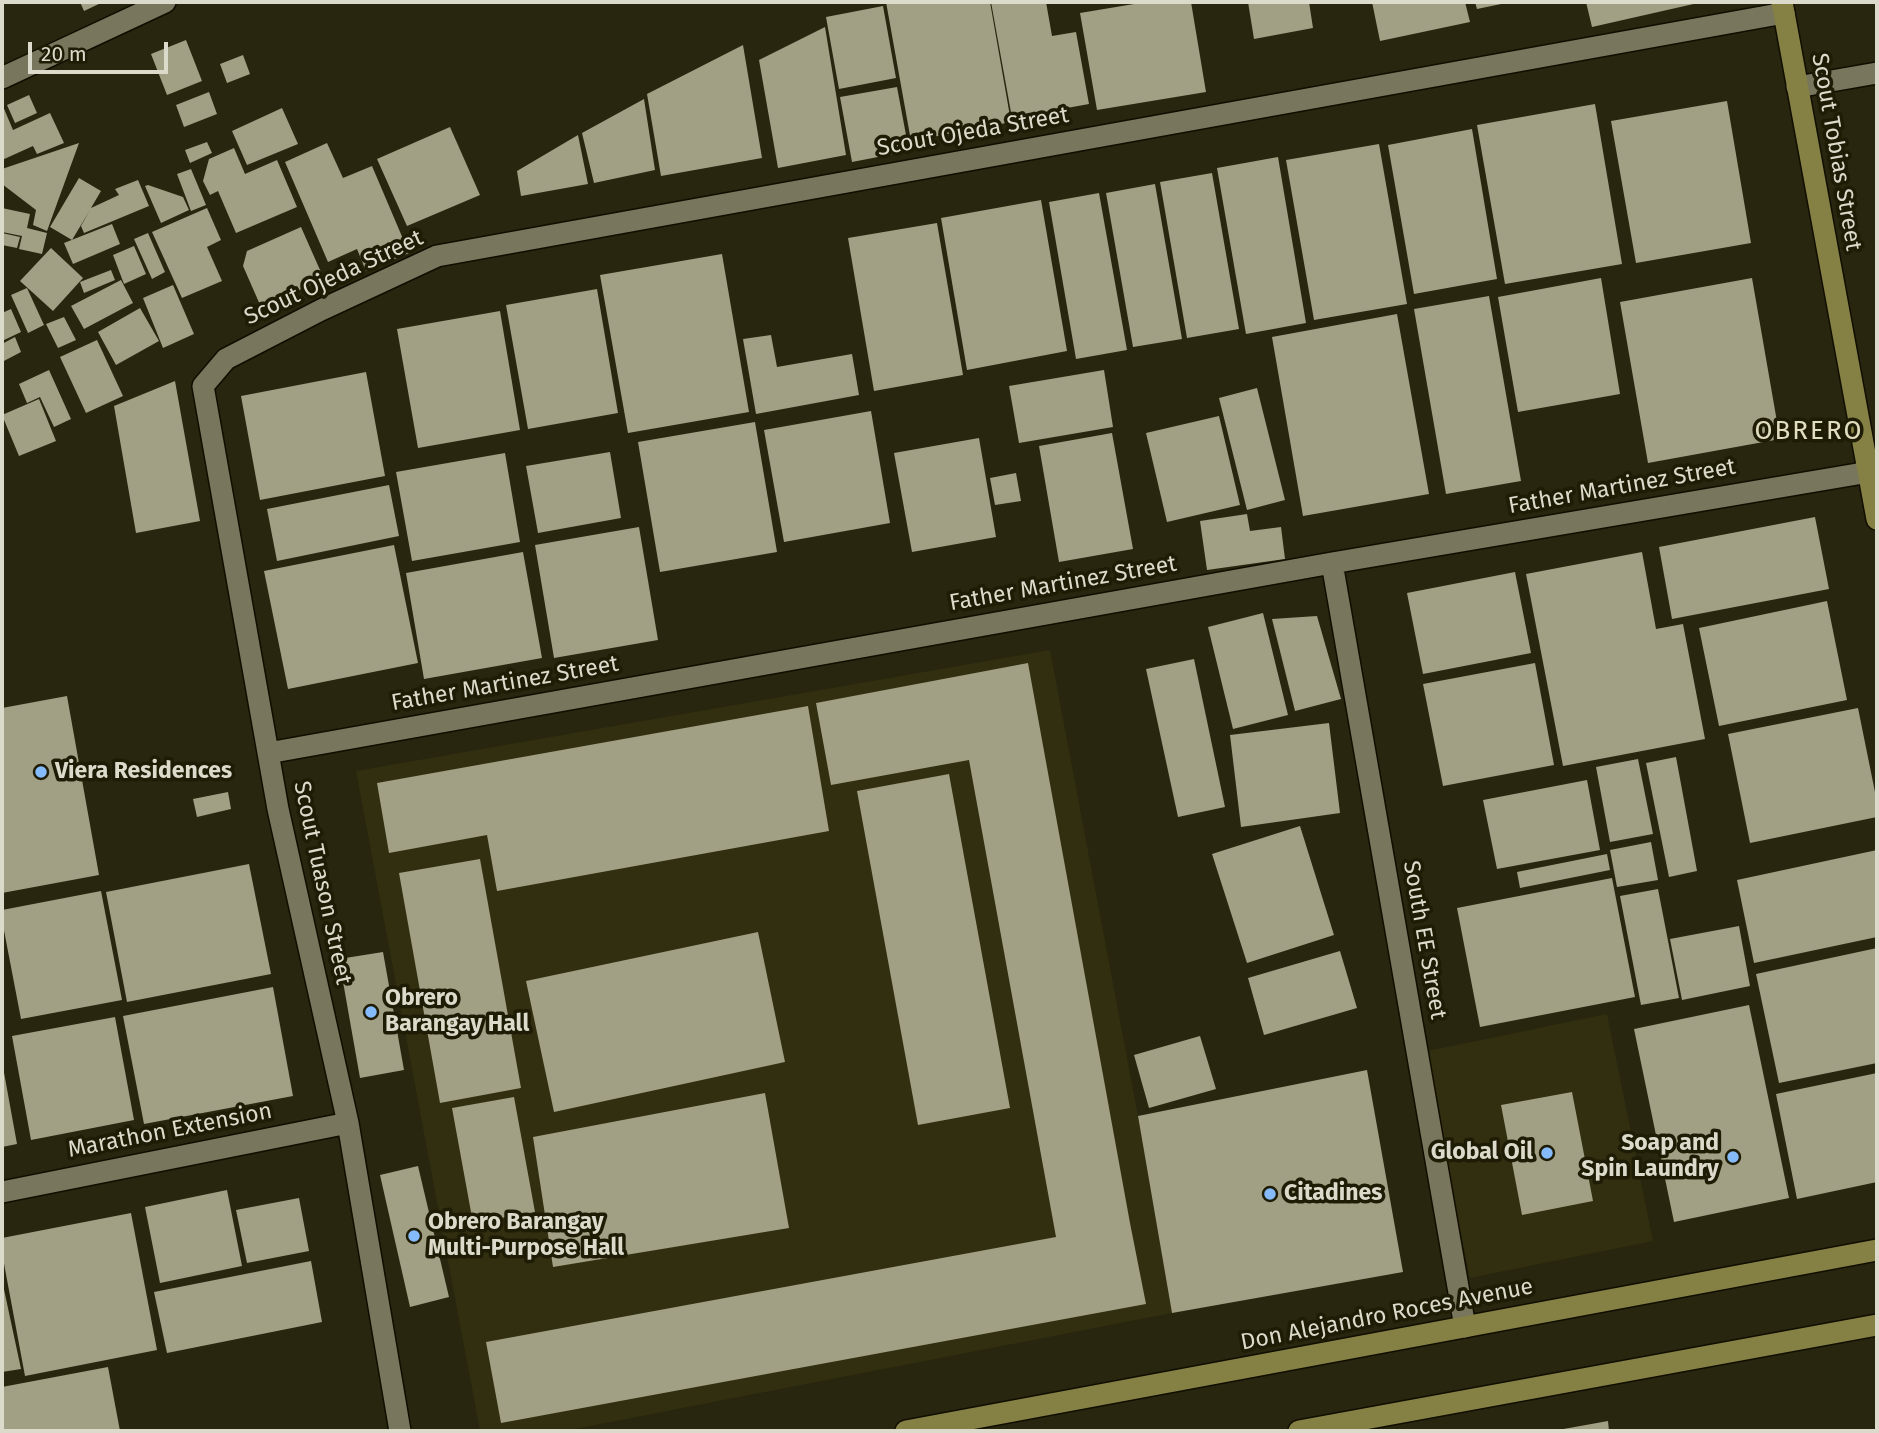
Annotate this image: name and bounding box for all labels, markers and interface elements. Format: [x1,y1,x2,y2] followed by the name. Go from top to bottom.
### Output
[32,28,172,72] scale bar
[41,41,87,67] text: 20 m
[1805,51,1867,253] street label: Scout Tobias Street
[875,102,1071,162] street label: Scout Ojeda Street
[240,225,428,331] street label: Scout Ojeda Street
[1755,416,1863,448] district label: OBRERO
[1506,453,1738,521] street label: Father Martinez Street
[947,550,1179,618] street label: Father Martinez Street
[389,650,621,718] street label: Father Martinez Street
[55,758,232,786] place label: Viera Residences
[33,764,49,780] marker: Viera Residences
[287,779,357,987] street label: Scout Tuason Street
[1396,859,1452,1021] street label: South EE Street
[385,985,529,1039] place label: Obrero Barangay Hall
[363,1004,379,1020] marker: Obrero Barangay Hall
[66,1098,274,1164] street label: Marathon Extension
[1581,1130,1719,1184] place label: Soap and Spin Laundry
[1431,1139,1533,1167] place label: Global Oil
[1539,1145,1555,1161] marker: Global Oil
[1725,1149,1741,1165] marker: Soap and Spin Laundry
[1284,1180,1382,1208] place label: Citadines
[1262,1186,1278,1202] marker: Citadines
[428,1209,624,1263] place label: Obrero Barangay Multi-Purpose Hall
[406,1228,422,1244] marker: Obrero Barangay Multi-Purpose Hall
[1238,1273,1536,1357] street label: Don Alejandro Roces Avenue

